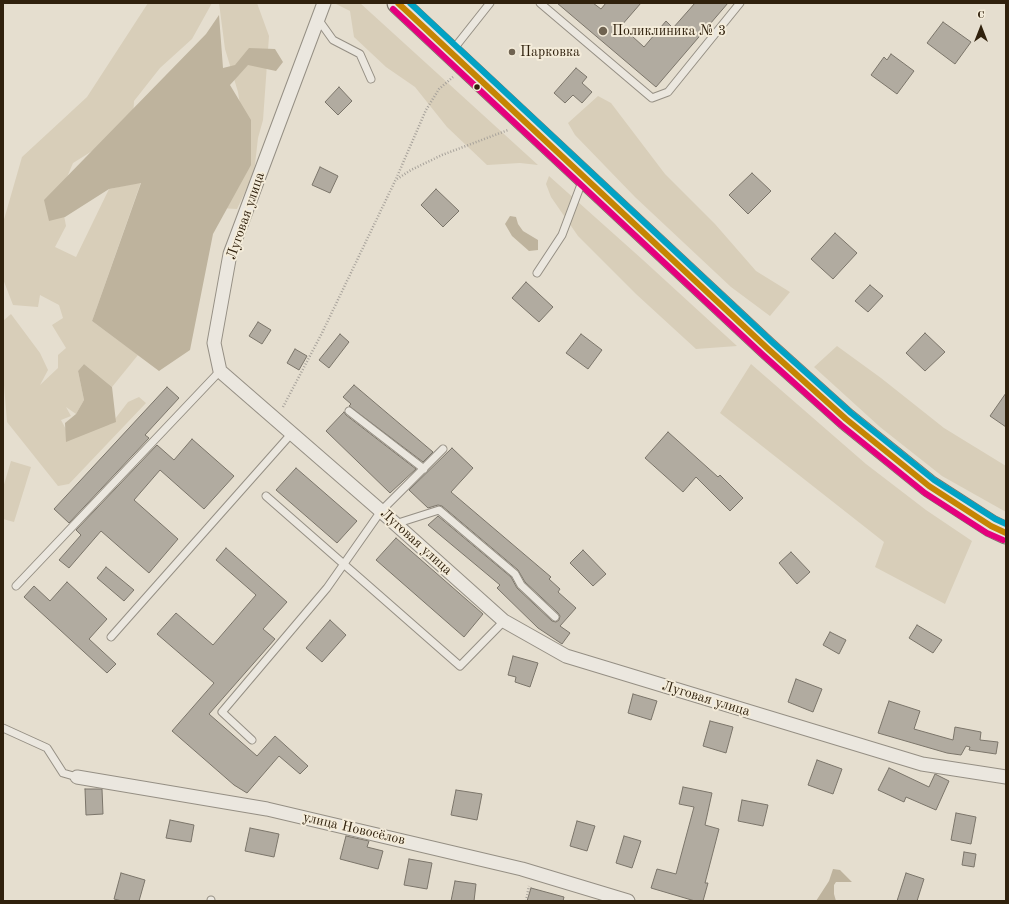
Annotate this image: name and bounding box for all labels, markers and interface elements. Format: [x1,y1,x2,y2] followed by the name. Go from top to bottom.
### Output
[961,8,1001,48] north arrow
[977,10,985,21] text: С
[612,23,726,39] place label: Поликлиника № 3
[597,25,609,37] marker: Поликлиника № 3
[520,44,580,60] place label: Парковка
[507,47,517,57] marker: Парковка
[472,82,482,92] unlabelled marker
[223,170,269,262] street label: Луговая улица
[376,505,456,579] street label: Луговая улица
[660,678,752,720] street label: Луговая улица
[301,809,407,849] street label: улица Новосёлов

